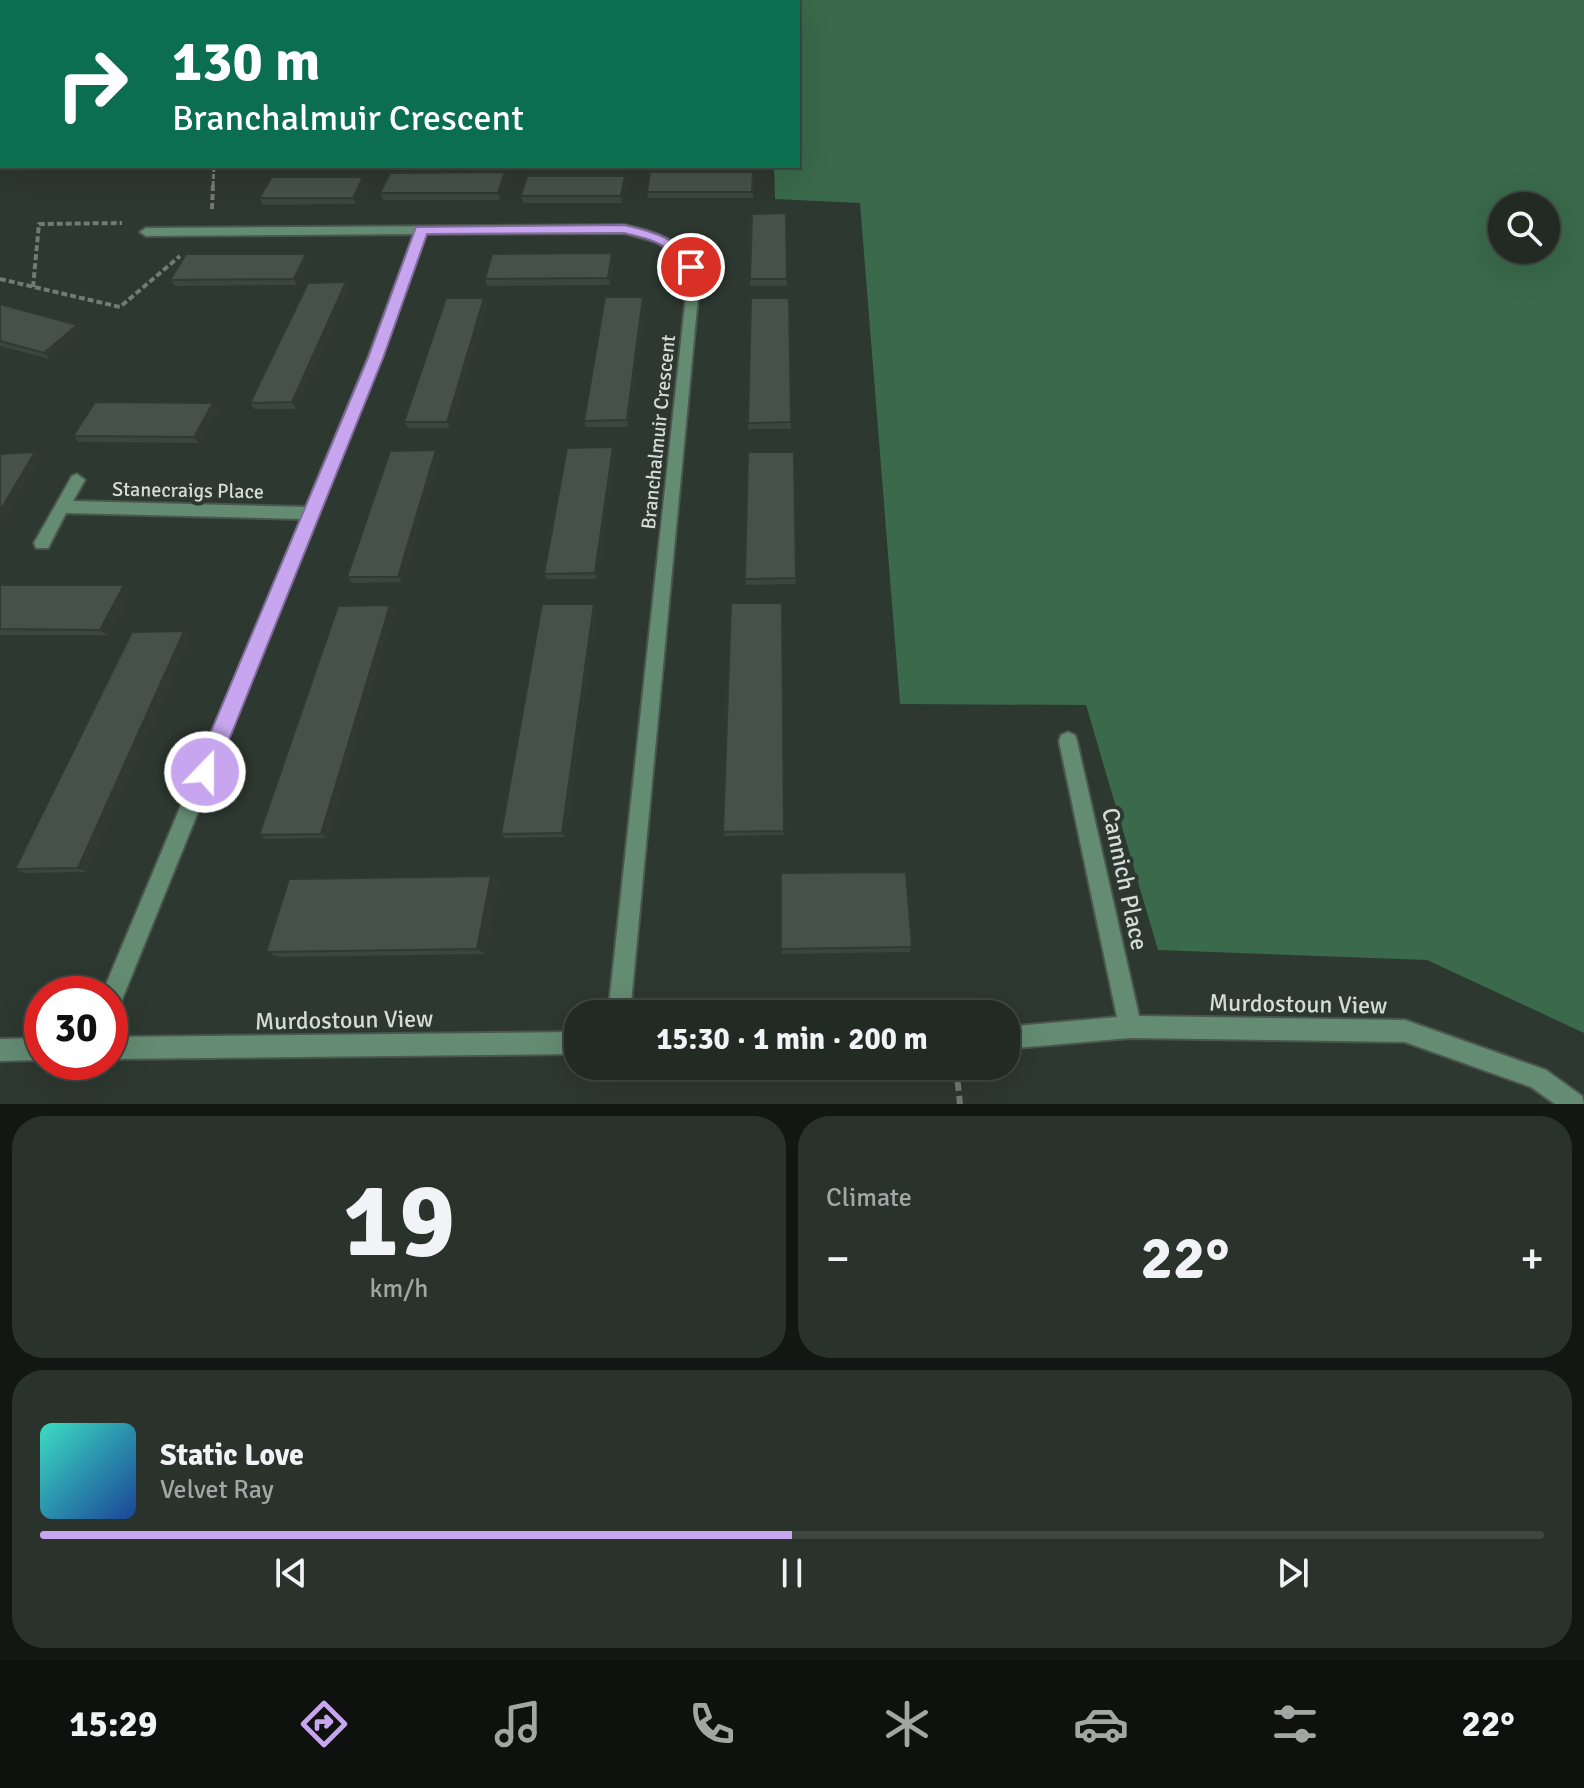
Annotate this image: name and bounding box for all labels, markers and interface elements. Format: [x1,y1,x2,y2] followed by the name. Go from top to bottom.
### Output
[172,27,320,96] text: 130 m
[40,32,144,136] icon: right
[172,96,524,141] text: Branchalmuir Crescent
[1488,192,1560,264] map controls
[1488,192,1560,264] button: search
[657,233,725,301] pin
[669,245,713,289] icon: arrive
[636,334,681,531] street label: Branchalmuir Crescent
[112,477,264,504] street label: Stanecraigs Place
[163,730,247,814] position arrow
[1095,805,1155,953] street label: Cannich Place
[24,976,128,1080] speed limit sign: 30
[1209,987,1387,1021] street label: Murdostoun View
[255,1003,433,1037] street label: Murdostoun View
[656,1021,928,1058] text: 15:30 · 1 min · 200 m
[343,1157,455,1285] text: 19
[826,1182,912,1214] text: Climate
[1141,1222,1229,1296] text: 22°
[826,1232,850,1286] text: −
[1520,1232,1544,1286] text: +
[370,1273,428,1305] text: km/h
[160,1437,304,1474] text: Static Love
[160,1474,274,1506] text: Velvet Ray
[269,1551,313,1595] icon: previous
[770,1551,814,1595] icon: pause
[1271,1551,1315,1595] icon: next
[296,1696,352,1752] icon: directions
[490,1696,546,1752] icon: music
[684,1696,740,1752] icon: phone
[879,1696,935,1752] icon: climate
[1073,1696,1129,1752] icon: car
[1267,1696,1323,1752] icon: filters
[69,1702,158,1747] text: 15:29
[1461,1702,1515,1747] text: 22°

